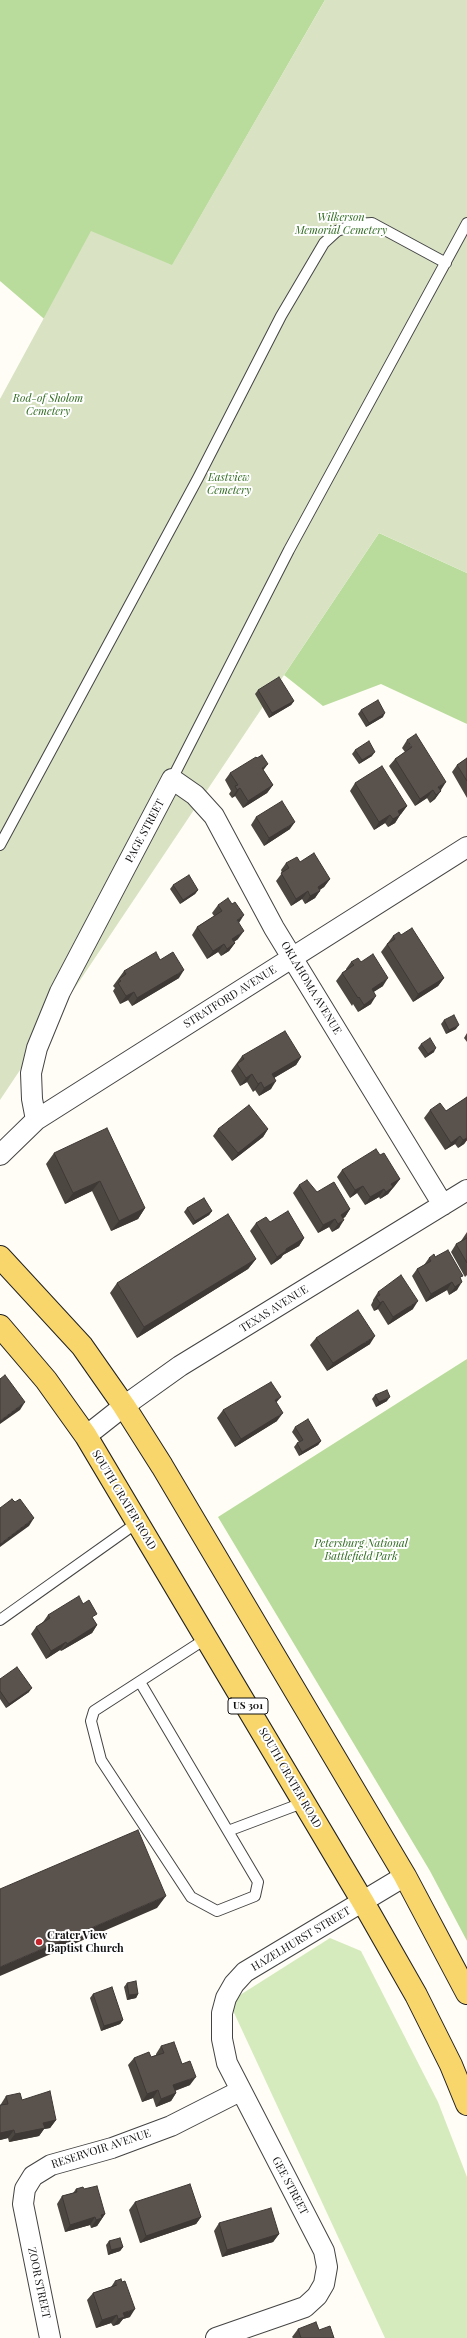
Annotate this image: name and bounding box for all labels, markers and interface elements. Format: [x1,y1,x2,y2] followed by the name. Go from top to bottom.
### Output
[295,211,387,237] park label: Wilkerson Memorial Cemetery
[13,392,83,418] park label: Rod-of Sholom Cemetery
[207,471,251,497] park label: Eastview Cemetery
[123,797,167,865] street label: PAGE STREET
[278,939,344,1037] street label: OKLAHOMA AVENUE
[181,963,279,1031] street label: STRATFORD AVENUE
[237,1283,311,1335] street label: TEXAS AVENUE
[89,1448,159,1552] street label: SOUTH CRATER ROAD
[314,1537,408,1563] park label: Petersburg National Battlefield Park
[228,1698,268,1714] road number: US 301
[256,1725,324,1831] street label: SOUTH CRATER ROAD
[249,1904,353,1974] street label: HAZELHURST STREET
[47,1929,124,1955] place label: Crater View Baptist Church
[34,1937,44,1947] marker: Crater View Baptist Church
[50,2127,152,2171] street label: RESERVOIR AVENUE
[269,2155,311,2217] street label: GEE STREET
[25,2246,53,2320] street label: ZOOR STREET

